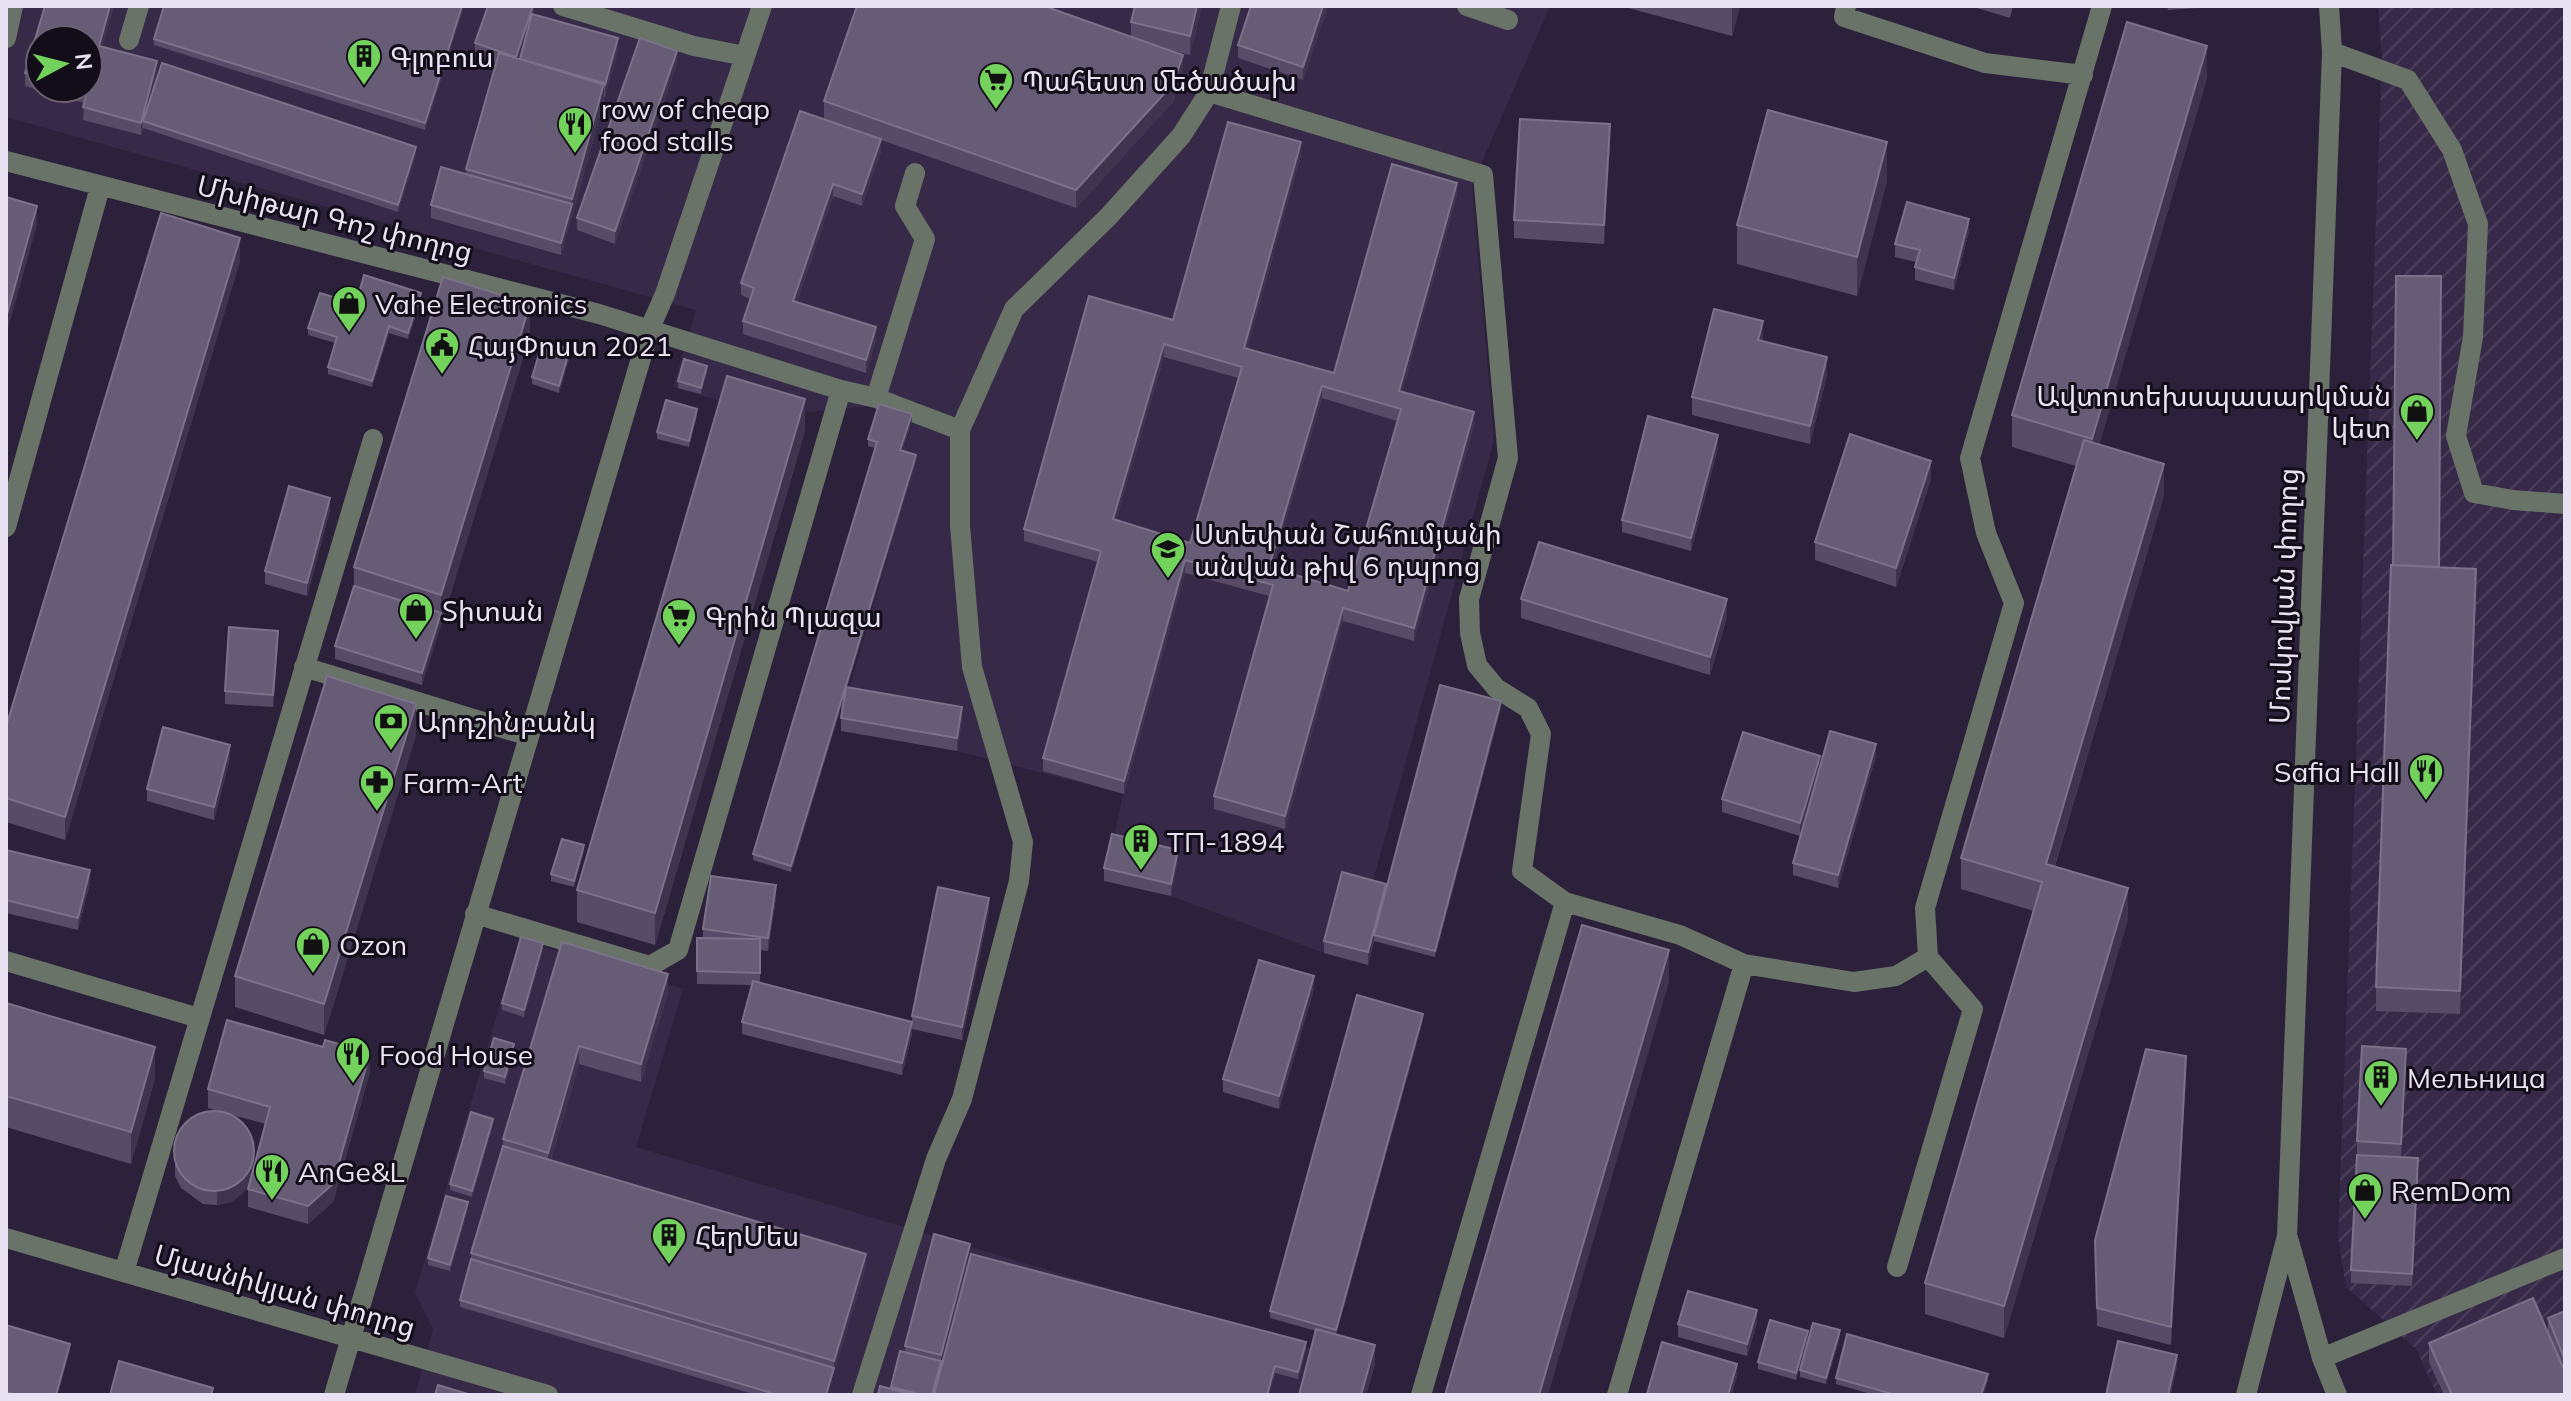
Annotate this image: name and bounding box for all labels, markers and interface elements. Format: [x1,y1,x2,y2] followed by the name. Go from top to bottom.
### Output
[24,24,104,104] north arrow
[345,37,383,87] building icon: Գլոբուս
[390,39,493,74] place label: Գլոբուս
[69,52,99,72] text: N
[977,61,1015,111] supermarket icon: Պահեստ մեծածախ
[1022,63,1297,98] place label: Պահեստ մեծածախ
[601,91,770,158] place label: row of cheap food stalls
[556,105,594,155] restaurant icon: row of cheap food stalls
[194,167,476,269] street label: Մխիթար Գոշ փողոց
[330,284,368,334] shop icon: Vahe Electronics
[375,286,588,321] place label: Vahe Electronics
[423,326,461,376] public building icon: ՀայՓոստ 2021
[468,328,672,363] place label: ՀայՓոստ 2021
[2036,378,2391,445] place label: Ավտոտեխսպասարկման կետ
[2398,392,2436,442] shop icon: Ավտոտեխսպասարկման կետ
[2261,467,2305,725] street label: Մոսկովյան փողոց
[1194,516,1502,583] place label: Ստեփան Շահումյանի անվան թիվ 6 դպրոց
[1149,530,1187,580] school or university icon: Ստեփան Շահումյանի անվան թիվ 6 դպրոց
[397,591,435,641] shop icon: Տիտան
[442,593,543,628] place label: Տիտան
[660,597,698,647] supermarket icon: Գրին Պլազա
[705,599,882,634] place label: Գրին Պլազա
[372,702,410,752] bank icon: Արդշինբանկ
[417,704,596,739] place label: Արդշինբանկ
[2407,752,2445,802] restaurant icon: Safia Hall
[2274,754,2400,789] place label: Safia Hall
[358,763,396,813] pharmacy icon: Farm-Art
[403,765,523,800] place label: Farm-Art
[1122,822,1160,872] building icon: ТП-1894
[1167,824,1285,859] place label: ТП-1894
[294,925,332,975] shop icon: Ozon
[339,927,407,962] place label: Ozon
[334,1035,372,1085] restaurant icon: Food House
[379,1037,533,1072] place label: Food House
[2362,1058,2400,1108] building icon: Мельница
[2407,1060,2546,1095] place label: Мельница
[253,1152,291,1202] restaurant icon: AnGe&L
[298,1154,405,1189] place label: AnGe&L
[2346,1171,2384,1221] shop icon: RemDom
[2391,1173,2511,1208] place label: RemDom
[650,1216,688,1266] building icon: ՀերՄես
[695,1218,799,1253] place label: ՀերՄես
[150,1236,420,1344] street label: Մյասնիկյան փողոց

